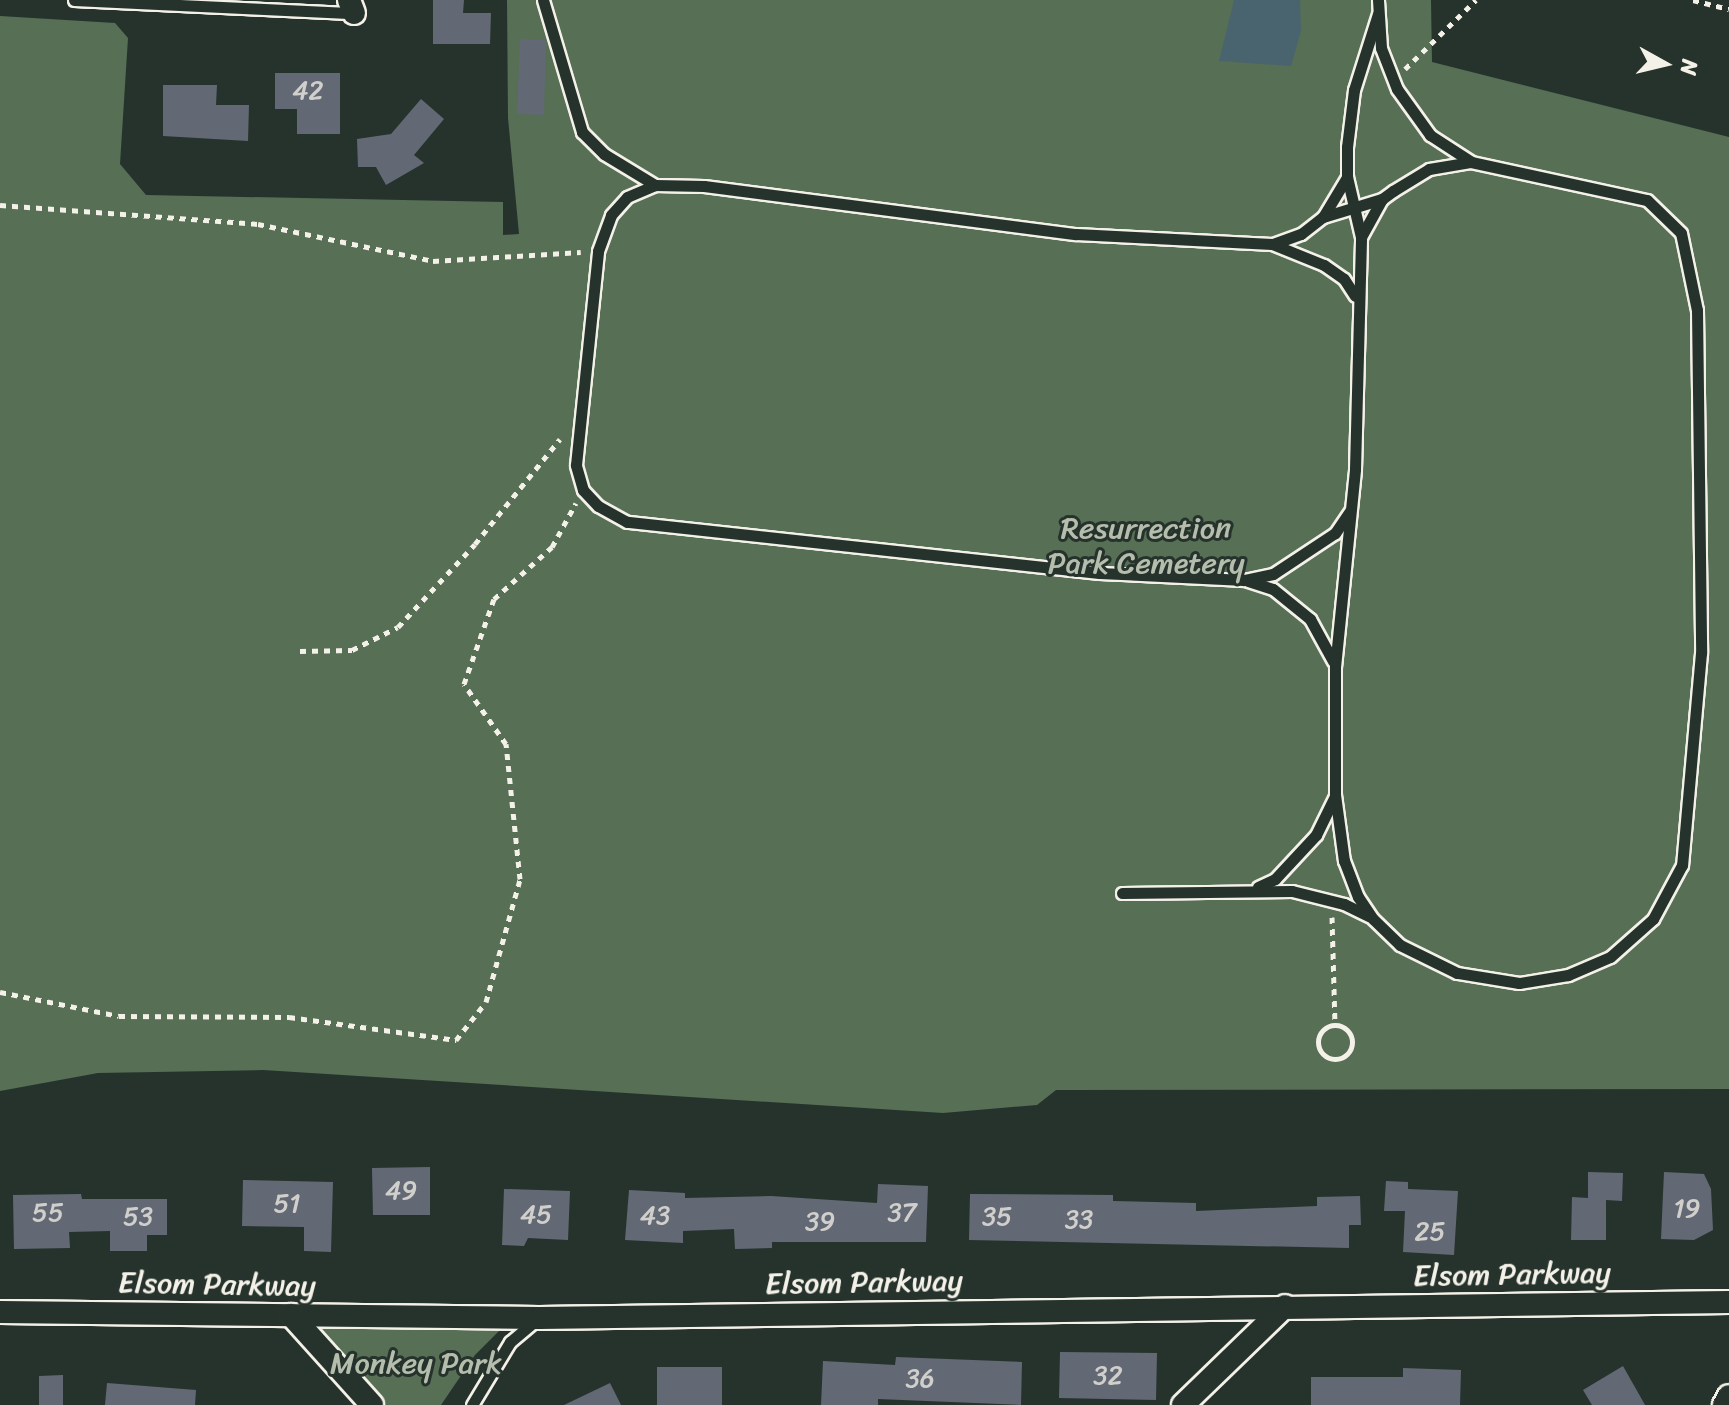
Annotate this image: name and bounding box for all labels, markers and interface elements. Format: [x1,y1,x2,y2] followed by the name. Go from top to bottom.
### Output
[1625,24,1705,104] north arrow
[1669,57,1710,78] text: N
[292,75,324,107] house number: 42
[1047,510,1245,580] park label: Resurrection Park Cemetery
[385,1175,417,1207] house number: 49
[273,1188,301,1220] house number: 51
[1673,1193,1701,1225] house number: 19
[32,1197,64,1229] house number: 55
[887,1197,917,1229] house number: 37
[520,1199,552,1231] house number: 45
[640,1200,670,1232] house number: 43
[123,1201,153,1233] house number: 53
[982,1201,1012,1233] house number: 35
[1065,1204,1093,1236] house number: 33
[805,1206,835,1238] house number: 39
[1415,1216,1445,1248] house number: 25
[1413,1254,1611,1294] street label: Elsom Parkway
[765,1262,963,1302] street label: Elsom Parkway
[118,1264,316,1304] street label: Elsom Parkway
[330,1345,502,1381] park label: Monkey Park
[1093,1360,1123,1392] house number: 32
[905,1363,935,1395] house number: 36

